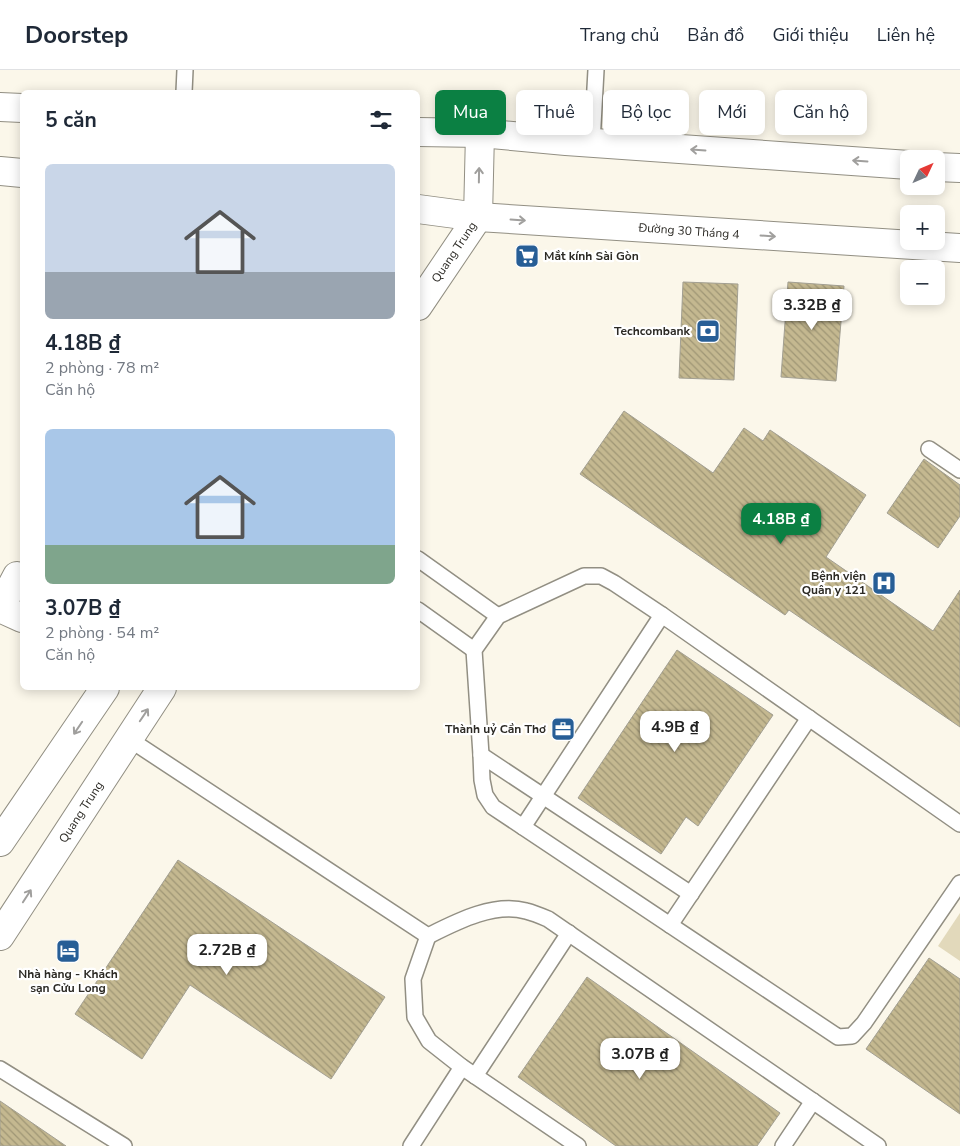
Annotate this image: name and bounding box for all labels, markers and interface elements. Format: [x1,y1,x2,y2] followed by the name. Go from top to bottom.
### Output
[25,19,128,51] text: Doorstep
[580,23,659,47] text: Trang chủ
[687,23,744,47] text: Bản đồ
[772,23,849,47] text: Giới thiệu
[877,23,935,47] text: Liên hệ
[435,90,506,135] chip: Mua
[516,90,593,135] chip: Thuê
[603,90,689,135] chip: Bộ lọc
[699,90,765,135] chip: Mới
[775,90,867,135] chip: Căn hộ
[45,106,97,134] text: 5 căn
[367,106,395,134] icon: filters
[690,145,706,155] one-way arrow
[900,150,945,195] north arrow
[900,150,945,305] map controls
[852,157,868,166] one-way arrow
[474,167,483,183] one-way arrow
[175,197,265,287] icon: home
[900,205,945,250] button: +
[510,215,526,224] one-way arrow
[428,218,480,286] street label: Quang Trung
[637,219,740,243] street label: Đường 30 Tháng 4
[759,231,775,240] one-way arrow
[514,243,540,269] supermarket icon: Mắt kính Sài Gòn
[544,248,639,264] place label: Mắt kính Sài Gòn
[900,260,945,305] button: −
[766,288,858,331] pin: 3.32B ₫
[783,294,841,316] text: 3.32B ₫
[695,318,721,344] bank icon: Techcombank
[614,323,691,339] place label: Techcombank
[45,329,121,357] text: 4.18B ₫
[45,357,159,379] text: 2 phòng · 78 m²
[45,379,95,401] text: Căn hộ
[175,462,265,552] icon: home
[735,502,827,545] pin: 4.18B ₫
[752,508,810,530] text: 4.18B ₫
[802,568,866,598] place label: Bệnh viện Quân y 121
[871,570,897,596] hospital icon: Bệnh viện Quân y 121
[45,594,121,622] text: 3.07B ₫
[45,622,159,644] text: 2 phòng · 54 m²
[45,644,95,666] text: Căn hộ
[139,709,149,723] one-way arrow
[634,710,716,753] pin: 4.9B ₫
[550,716,576,742] office icon: Thành uỷ Cần Thơ
[651,716,699,738] text: 4.9B ₫
[73,721,83,735] one-way arrow
[445,721,546,737] place label: Thành uỷ Cần Thơ
[55,778,107,846] street label: Quang Trung
[22,889,32,903] one-way arrow
[181,934,273,976] pin: 2.72B ₫
[55,938,81,964] hotel icon: Nhà hàng - Khách sạn Cửu Long
[198,939,256,961] text: 2.72B ₫
[18,966,118,996] place label: Nhà hàng - Khách sạn Cửu Long
[594,1038,686,1080] pin: 3.07B ₫
[611,1043,669,1065] text: 3.07B ₫

